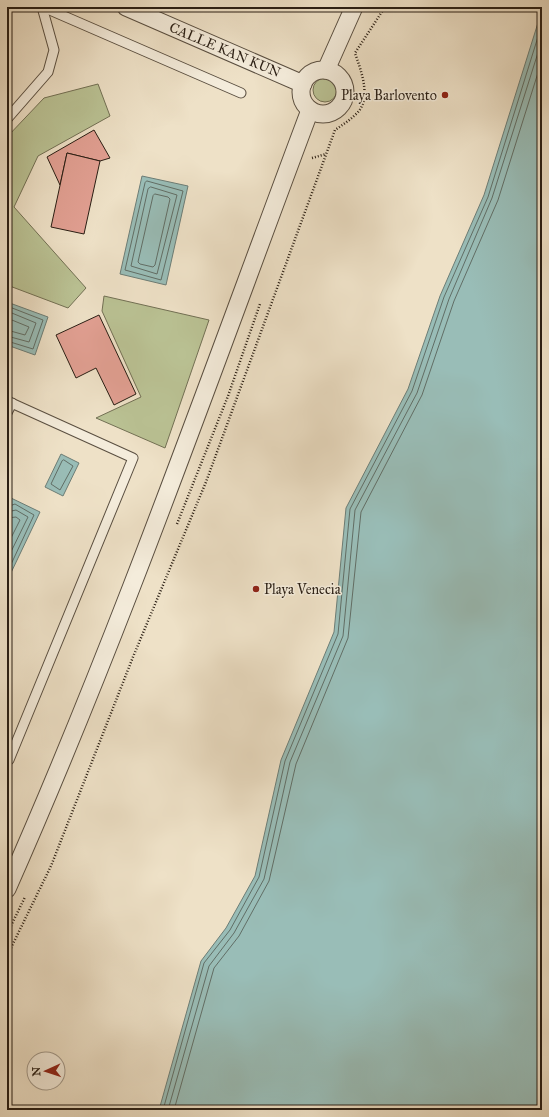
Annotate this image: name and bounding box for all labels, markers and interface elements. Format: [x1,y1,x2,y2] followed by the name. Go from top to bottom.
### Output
[167,19,283,81] street label: CALLE KAN KUN
[341,87,437,104] place label: Playa Barlovento
[440,90,450,100] marker: Playa Barlovento
[264,581,341,598] place label: Playa Venecia
[251,584,261,594] marker: Playa Venecia
[26,1051,66,1091] north arrow
[30,1066,43,1077] text: N

